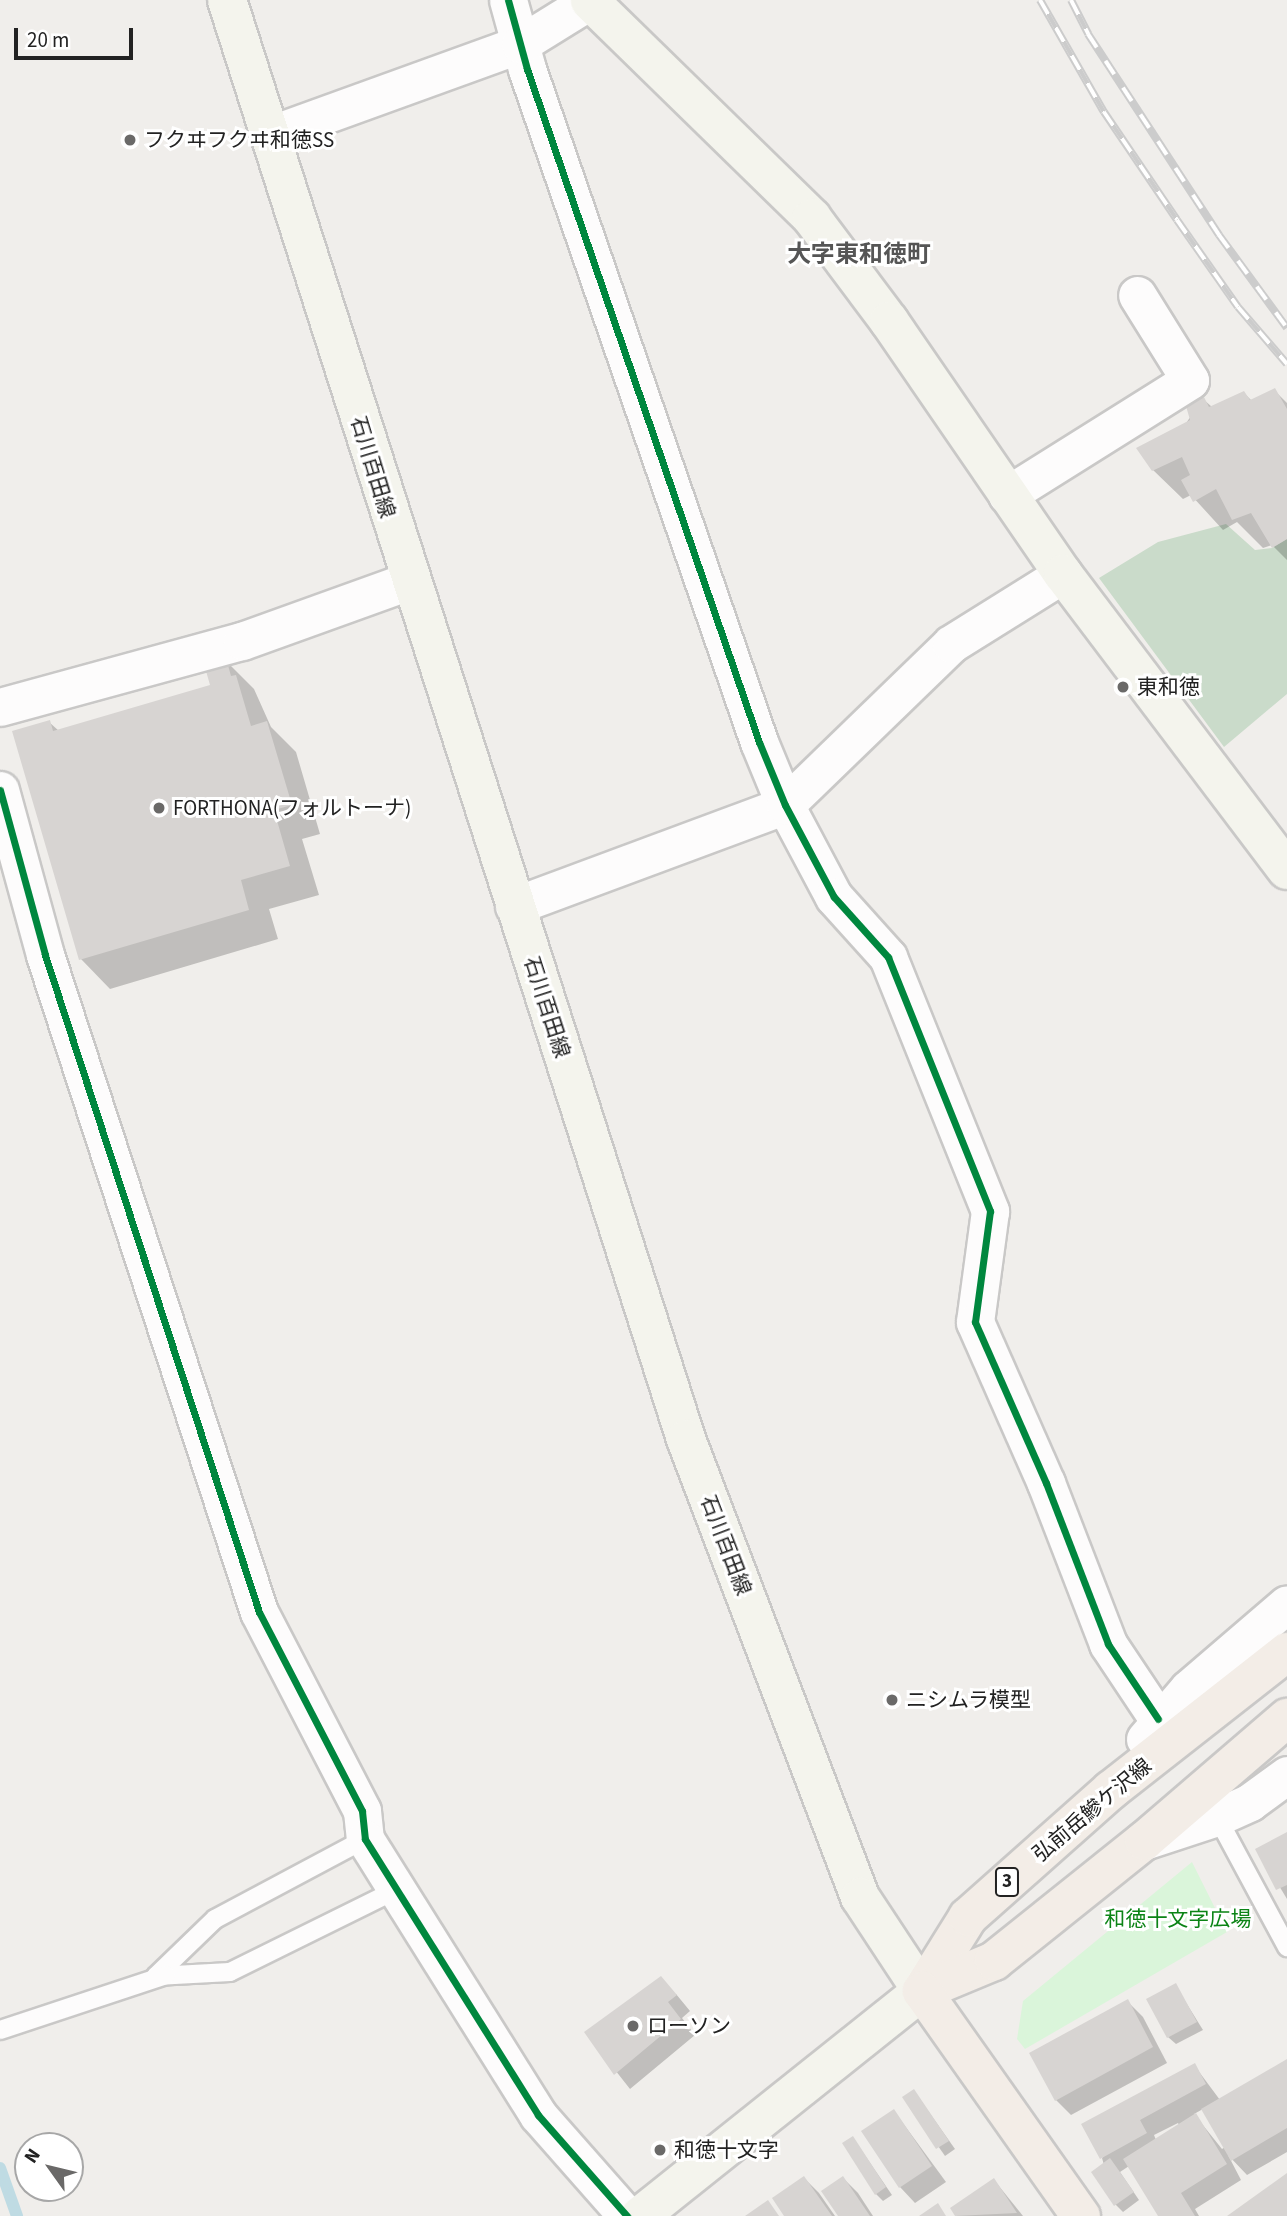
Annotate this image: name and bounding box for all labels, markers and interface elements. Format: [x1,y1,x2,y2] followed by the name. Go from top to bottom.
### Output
[18,14,136,58] scale bar
[27,25,69,55] text: 20 m
[144,127,334,153] place label: フクヰフクヰ和徳SS
[122,132,138,148] marker: フクヰフクヰ和徳SS
[787,241,931,269] district label: 大字東和徳町
[346,413,400,521] street label: 石川百田線
[1137,674,1200,700] place label: 東和徳
[1115,679,1131,695] marker: 東和徳
[173,795,411,821] place label: FORTHONA(フォルトーナ)
[151,800,167,816] marker: FORTHONA(フォルトーナ)
[519,953,575,1061] street label: 石川百田線
[695,1491,757,1599] street label: 石川百田線
[906,1687,1032,1713] place label: ニシムラ模型
[884,1692,900,1708] marker: ニシムラ模型
[1028,1753,1156,1867] street label: 弘前岳鰺ケ沢線
[995,1866,1019,1898] road number: 3
[1105,1906,1251,1932] park label: 和徳十文字広場
[647,2013,731,2039] place label: ローソン
[625,2018,641,2034] marker: ローソン
[14,2132,84,2202] north arrow
[674,2137,779,2163] place label: 和徳十文字
[652,2142,668,2158] marker: 和徳十文字
[18,2143,48,2169] text: N

